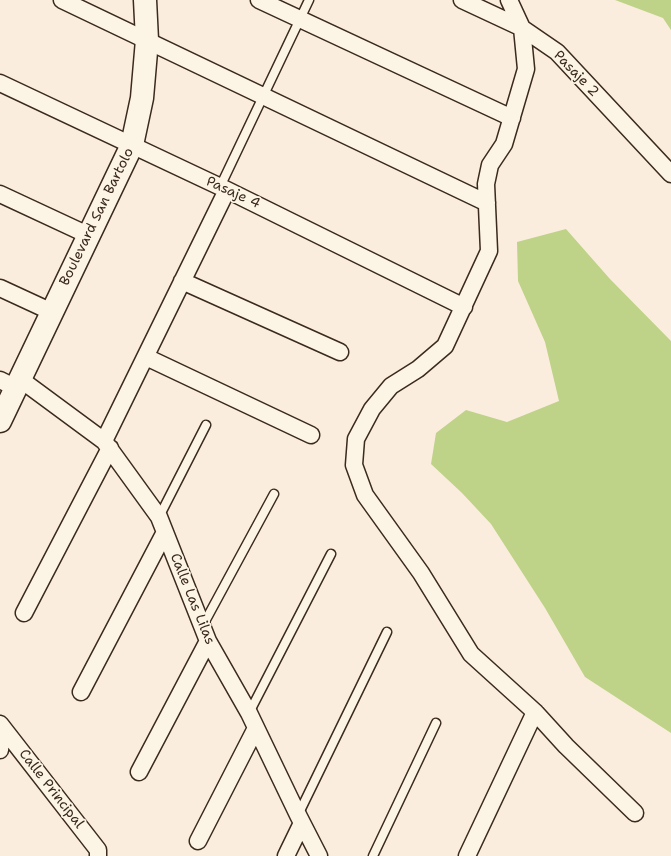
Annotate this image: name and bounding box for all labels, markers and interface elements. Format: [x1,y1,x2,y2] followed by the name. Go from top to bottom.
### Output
[550,47,602,101] street label: Pasaje 2
[56,145,138,289] street label: Boulevard San Bartolo
[203,173,263,213] street label: Pasaje 4
[166,551,218,647] street label: Calle Las Lilas
[15,746,87,832] street label: Calle Principal

